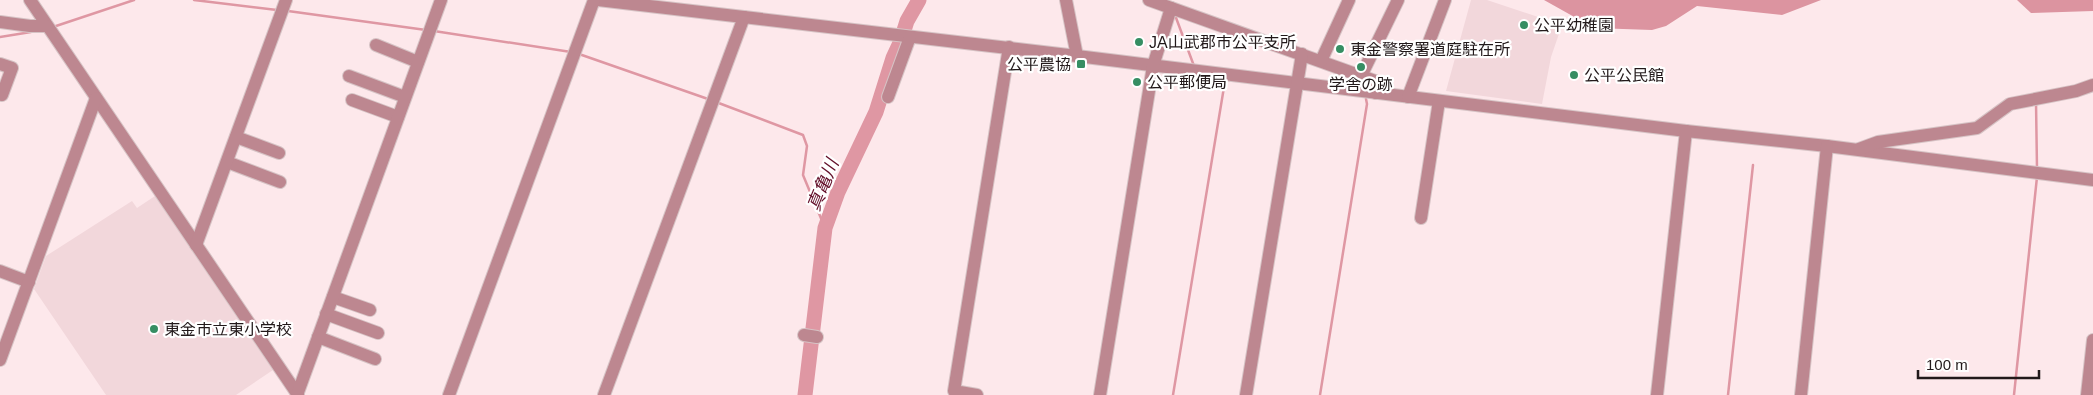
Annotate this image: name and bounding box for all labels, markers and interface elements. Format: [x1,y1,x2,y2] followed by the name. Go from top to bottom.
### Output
[1534,17,1614,34] place label: 公平幼稚園
[1518,19,1530,31] marker: 公平幼稚園
[1149,34,1296,51] place label: JA山武郡市公平支所
[1133,36,1145,48] marker: JA山武郡市公平支所
[1350,41,1510,58] place label: 東金警察署道庭駐在所
[1334,43,1346,55] marker: 東金警察署道庭駐在所
[1007,56,1071,73] place label: 公平農協
[1075,58,1087,70] marker: 公平農協
[1355,61,1367,73] marker: 学舎の跡
[1584,67,1664,84] place label: 公平公民館
[1568,69,1580,81] marker: 公平公民館
[1147,74,1227,91] place label: 公平郵便局
[1131,76,1143,88] marker: 公平郵便局
[1329,76,1393,93] place label: 学舎の跡
[804,154,843,214] water label: 真亀川
[164,321,292,338] place label: 東金市立東小学校
[148,323,160,335] marker: 東金市立東小学校
[1918,348,2039,380] scale bar
[1926,356,1968,373] text: 100 m

